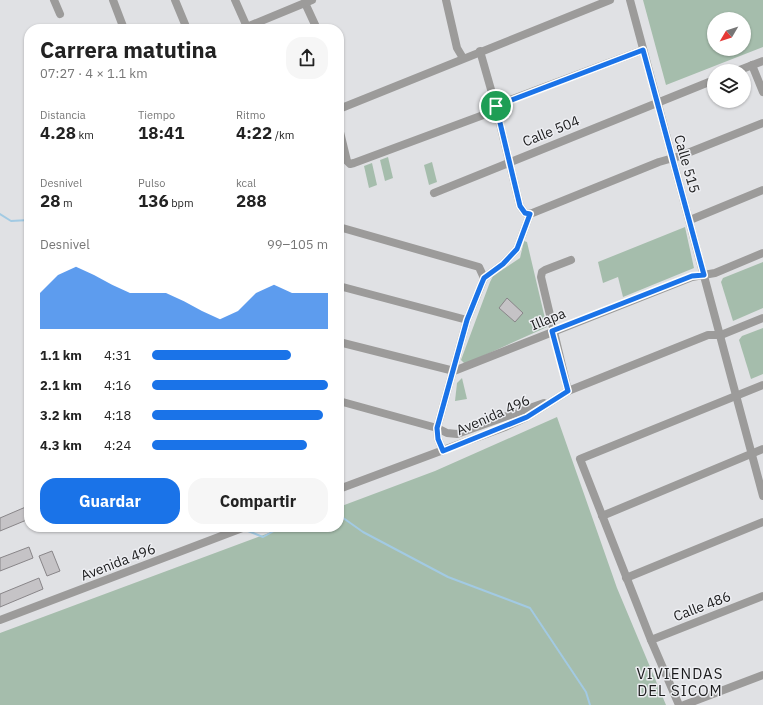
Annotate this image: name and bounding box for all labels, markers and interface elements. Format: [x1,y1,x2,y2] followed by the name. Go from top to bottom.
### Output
[707,12,751,56] north arrow
[707,12,751,108] map controls
[40,35,217,64] text: Carrera matutina
[286,37,328,79] button: share
[707,64,751,108] button: layers
[40,65,148,82] text: 07:27 · 4 × 1.1 km
[479,89,513,123] pin
[485,95,507,117] icon: arrive
[40,108,86,122] text: Distancia
[138,108,175,122] text: Tiempo
[236,108,265,122] text: Ritmo
[520,111,582,151] street label: Calle 504
[40,122,76,144] text: 4.28
[138,122,184,144] text: 18:41
[236,122,272,144] text: 4:22
[76,128,94,142] text: km
[272,128,294,142] text: /km
[670,133,704,195] street label: Calle 515
[40,176,82,190] text: Desnivel
[138,176,165,190] text: Pulso
[236,176,256,190] text: kcal
[40,190,60,212] text: 28
[138,190,169,212] text: 136
[236,190,267,212] text: 288
[60,196,73,210] text: m
[169,196,194,210] text: bpm
[40,236,90,253] text: Desnivel
[267,236,328,253] text: 99–105 m
[528,304,569,334] street label: Illapa
[40,347,82,364] text: 1.1 km
[104,347,131,364] text: 4:31
[40,377,82,394] text: 2.1 km
[104,377,131,394] text: 4:16
[453,391,533,439] street label: Avenida 496
[40,407,82,424] text: 3.2 km
[104,407,131,424] text: 4:18
[40,437,82,454] text: 4.3 km
[104,437,131,454] text: 4:24
[40,478,180,524] button: Guardar
[188,478,328,524] button: Compartir
[78,539,158,585] street label: Avenida 496
[671,587,733,625] street label: Calle 486
[637,664,723,700] district label: VIVIENDAS DEL SICOM

